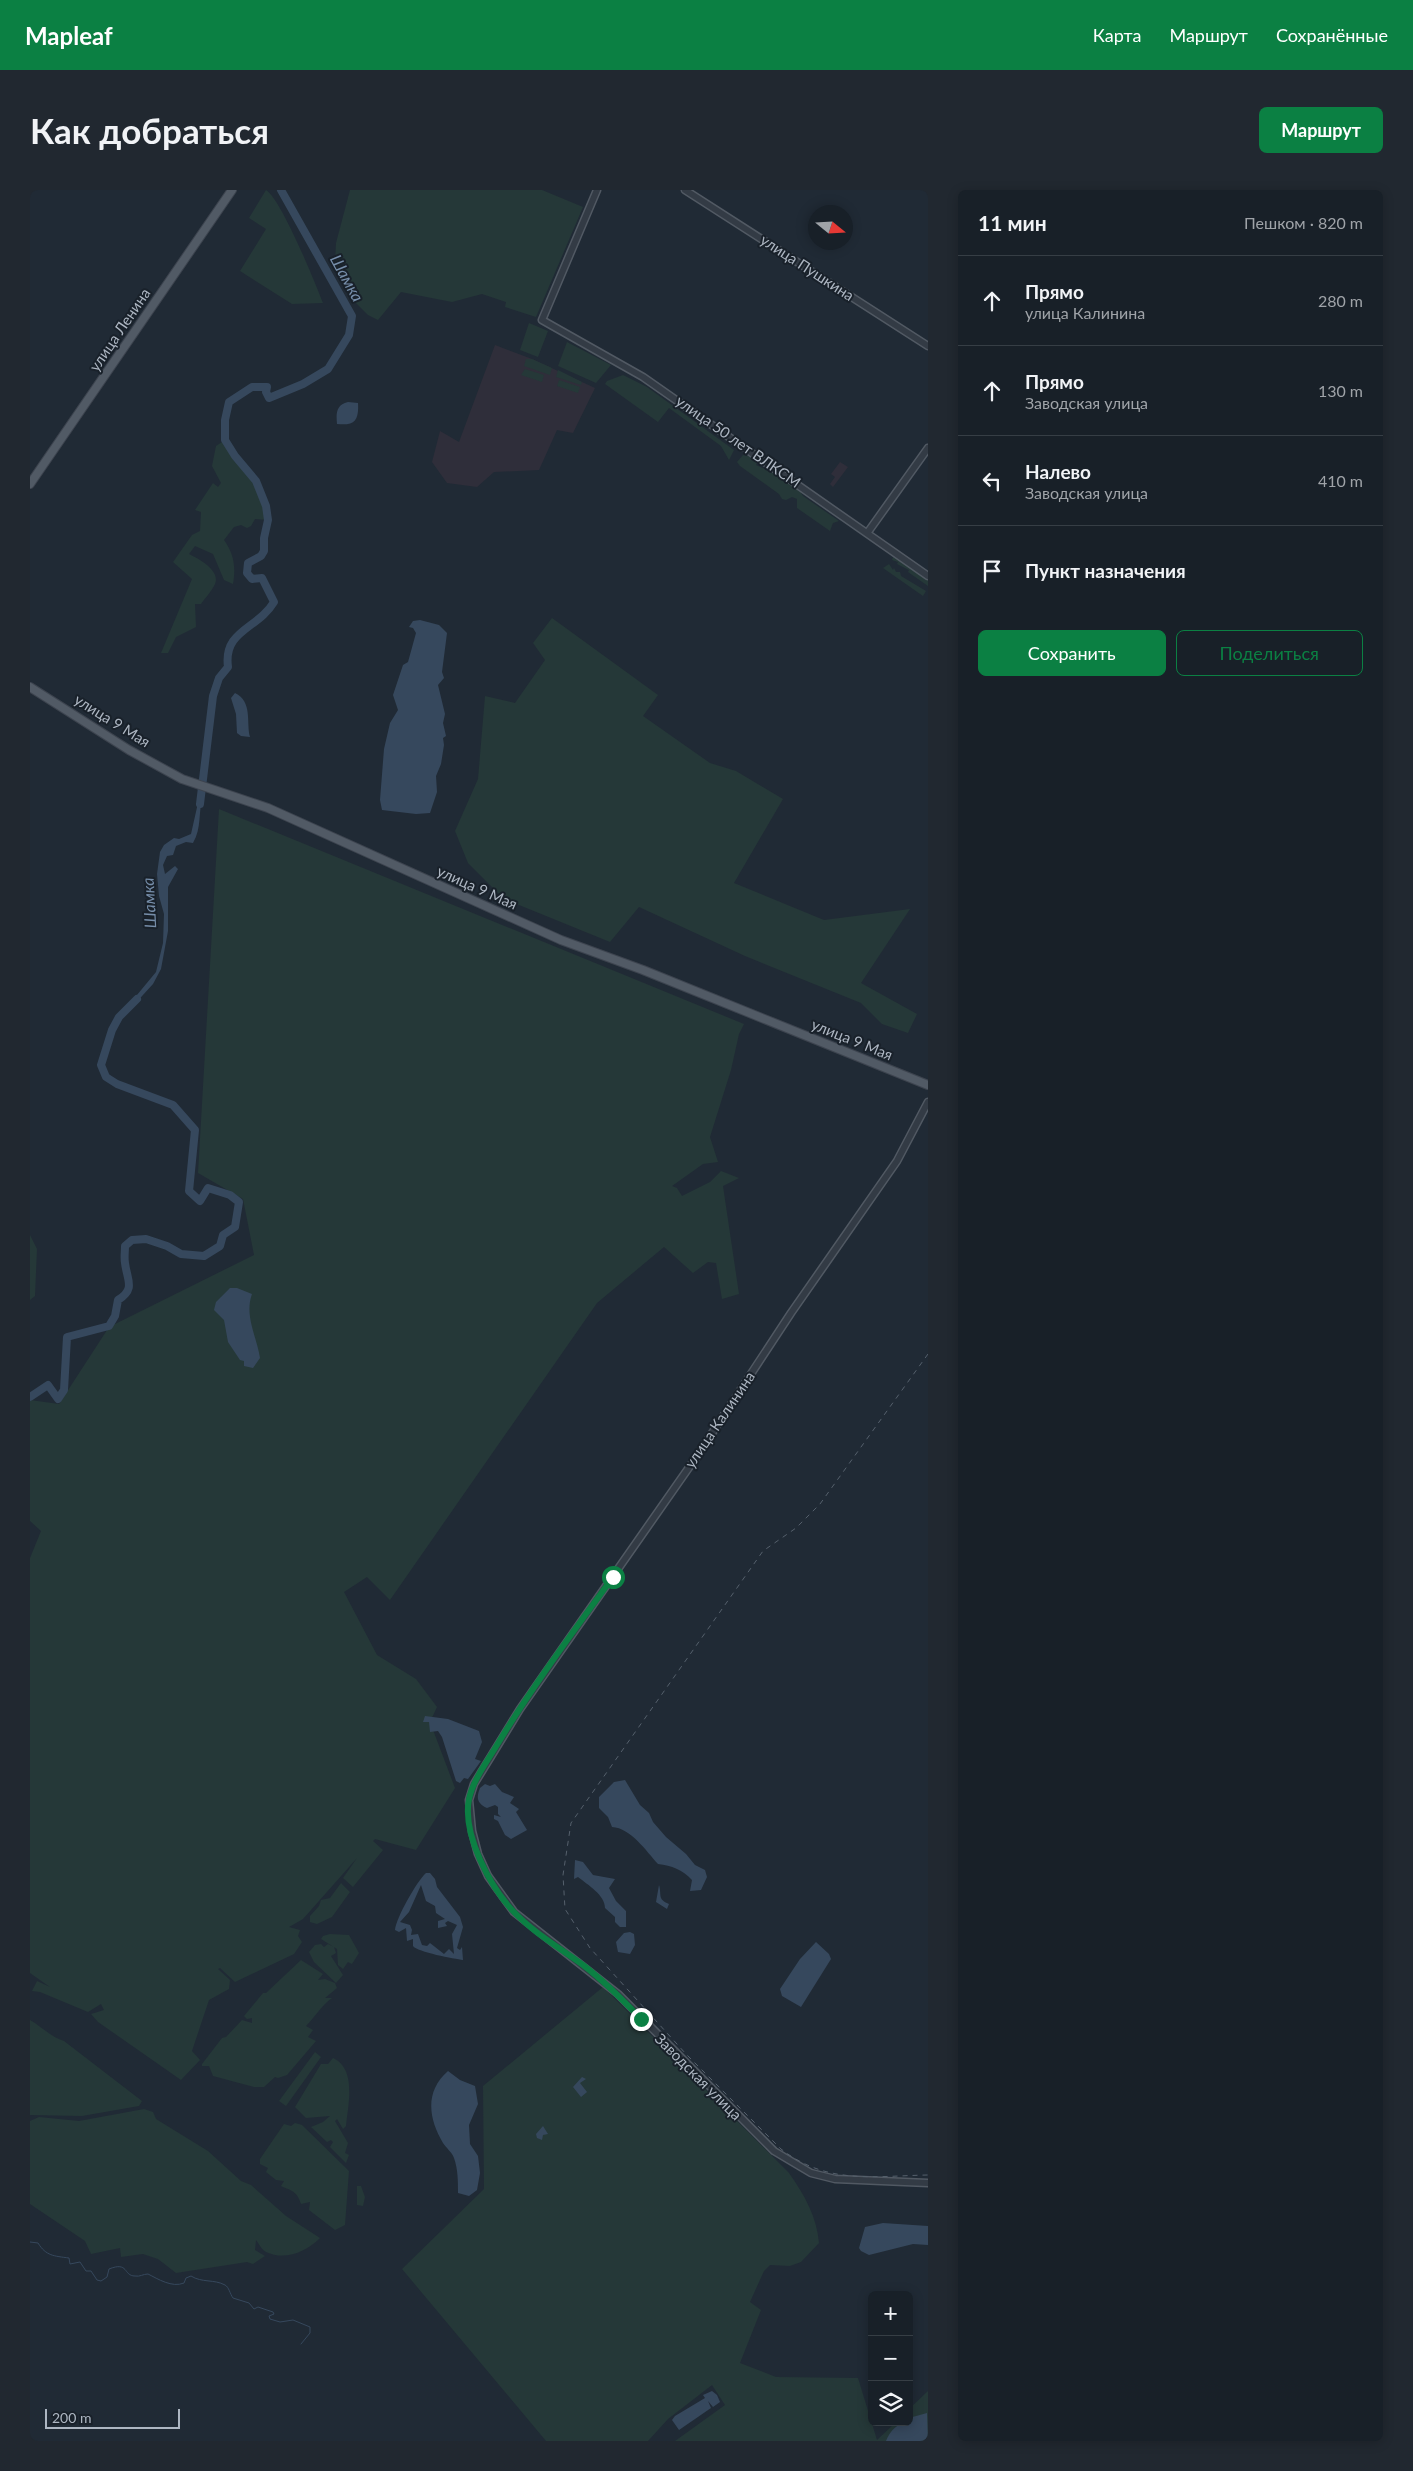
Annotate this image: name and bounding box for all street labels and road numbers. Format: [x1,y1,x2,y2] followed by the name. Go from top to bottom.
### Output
[757,230,858,304] street label: улица Пушкина
[85,284,154,374] street label: улица Ленина
[673,391,804,491] street label: улица 50 лет ВЛКСМ
[71,690,154,751] street label: улица 9 Мая
[434,861,520,913] street label: улица 9 Мая
[809,1015,896,1064] street label: улица 9 Мая
[680,1368,758,1471] street label: улица Калинина
[652,2029,746,2123] street label: Заводская улица

